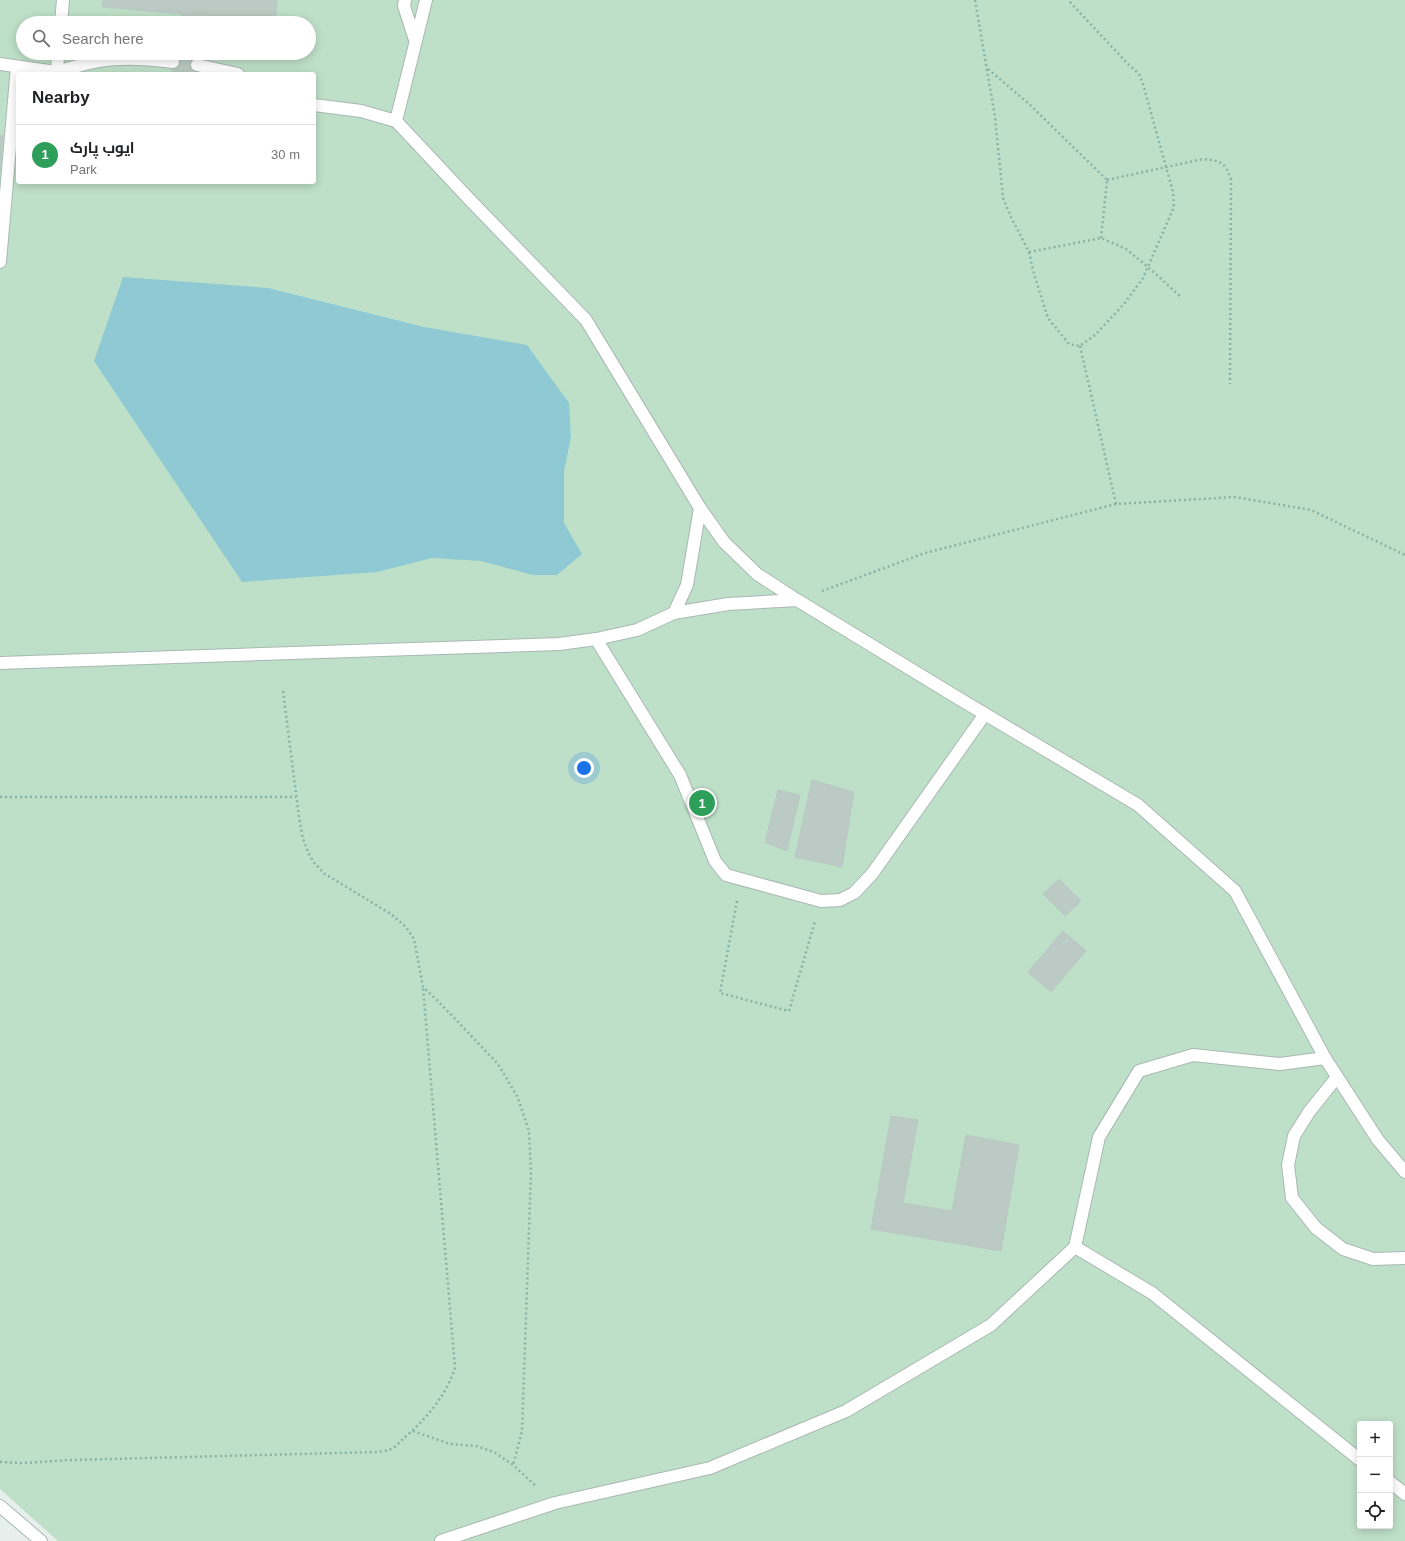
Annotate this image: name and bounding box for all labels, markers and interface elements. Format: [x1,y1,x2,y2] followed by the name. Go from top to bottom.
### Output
[16,16,316,60] search box
[30,27,52,49] icon: search
[62,30,144,47] text: Search here
[32,88,90,107] text: Nearby
[70,139,135,156] text: ایوب پارک
[41,147,49,162] text: 1
[271,147,300,162] text: 30 m
[70,162,97,177] text: Park
[574,758,594,778] your location
[689,788,715,818] pin: 1
[1357,1421,1393,1529] map controls
[1357,1421,1393,1457] button: +
[1357,1457,1393,1493] button: −
[1357,1493,1393,1529] button: locate

